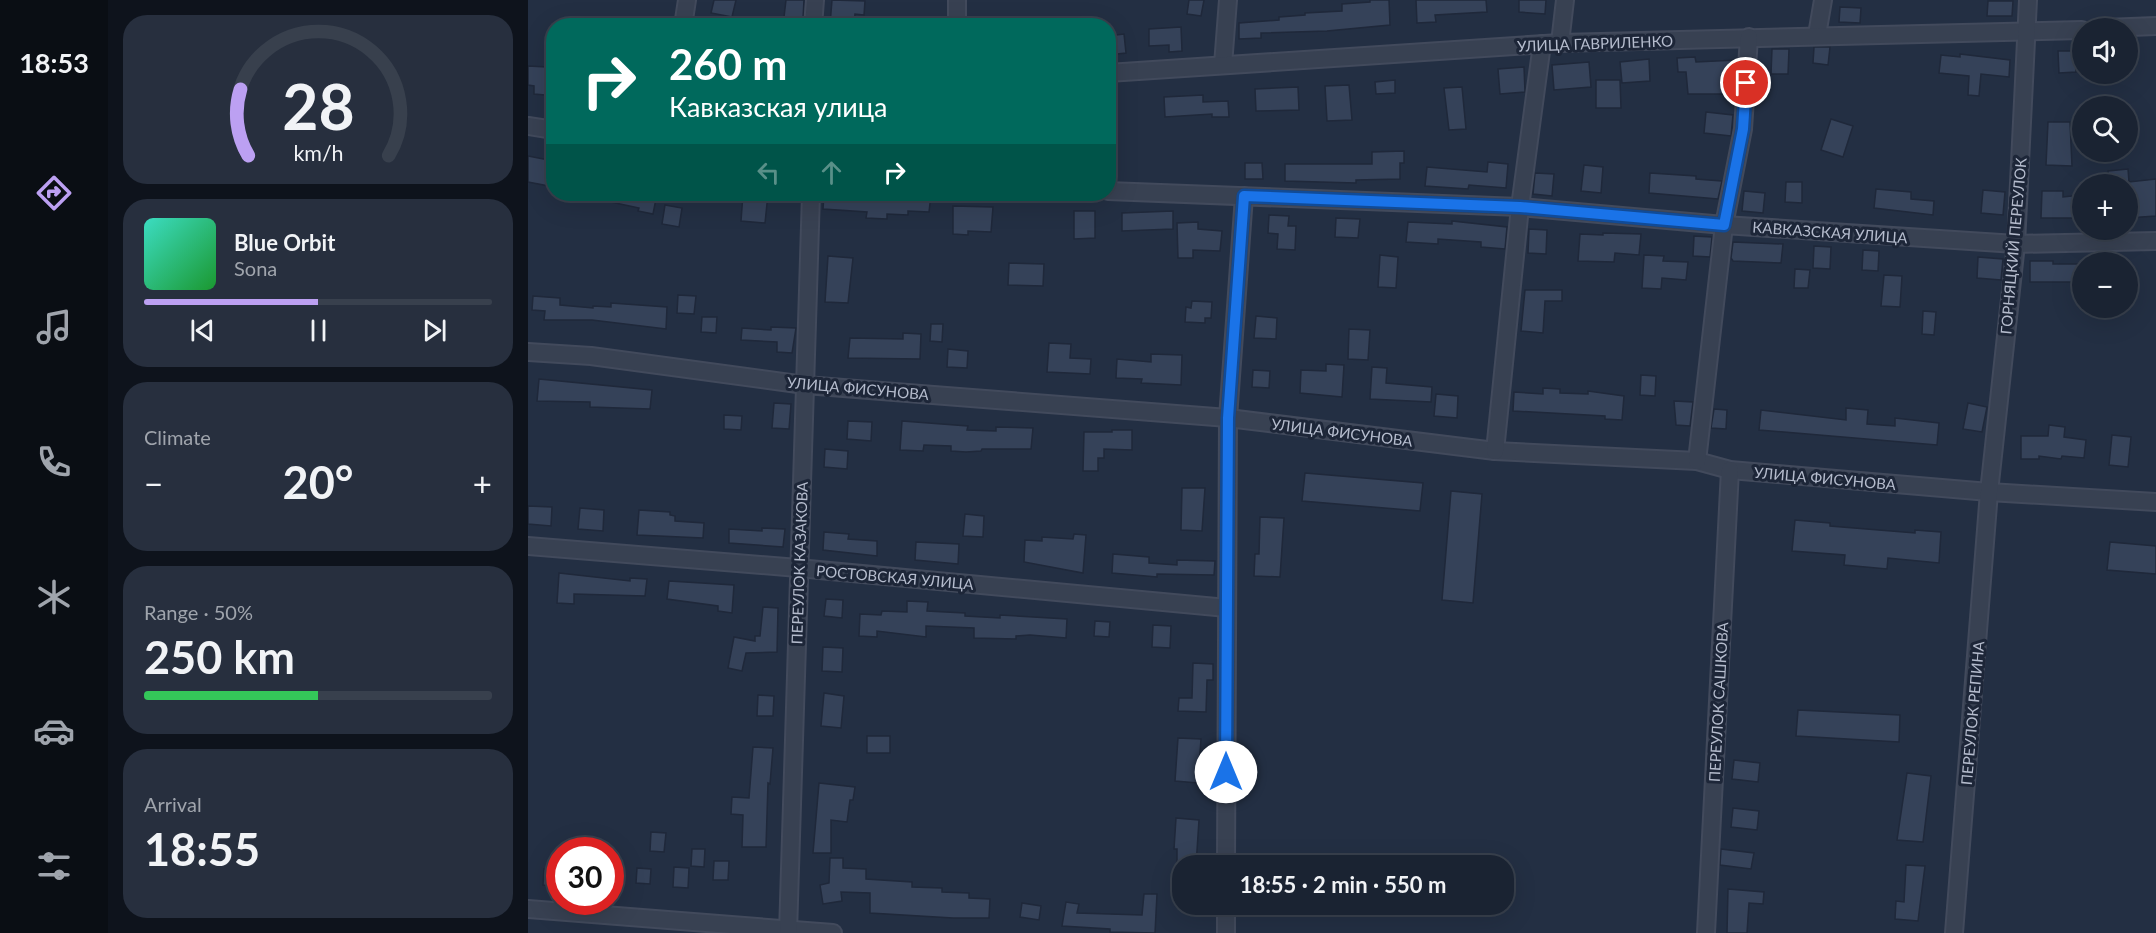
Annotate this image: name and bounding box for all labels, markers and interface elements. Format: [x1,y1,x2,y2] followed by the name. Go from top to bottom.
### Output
[2072,18,2138,318] map controls
[2072,18,2138,84] button: sound
[1517,31,1673,55] street label: УЛИЦА ГАВРИЛЕНКО
[669,39,787,89] text: 260 m
[570,42,648,120] icon: right
[19,46,89,79] text: 18:53
[1720,57,1771,108] pin
[1729,66,1762,99] icon: arrive
[282,68,354,143] text: 28
[669,90,888,123] text: Кавказская улица
[2072,96,2138,162] button: search
[293,141,343,167] text: km/h
[752,156,785,189] icon: left
[815,156,848,189] icon: ahead
[878,156,911,189] icon: right
[1996,157,2030,335] street label: ГОРНЯЦКИЙ ПЕРЕУЛОК
[33,172,75,214] icon: directions
[2072,174,2138,240] button: +
[1752,218,1909,246] street label: КАВКАЗСКАЯ УЛИЦА
[234,229,335,256] text: Blue Orbit
[2072,252,2138,318] button: −
[234,256,277,280] text: Sona
[33,306,75,348] icon: music
[186,314,219,347] icon: previous
[302,314,335,347] icon: pause
[418,314,451,347] icon: next
[786,373,931,403] street label: УЛИЦА ФИСУНОВА
[1270,414,1415,450] street label: УЛИЦА ФИСУНОВА
[144,425,211,449] text: Climate
[33,441,75,483] icon: phone
[283,455,353,509] text: 20°
[144,463,163,503] text: −
[473,463,492,503] text: +
[1753,463,1898,493] street label: УЛИЦА ФИСУНОВА
[787,480,811,645] street label: ПЕРЕУЛОК КАЗАКОВА
[816,561,975,593] street label: РОСТОВСКАЯ УЛИЦА
[33,576,75,618] icon: climate
[144,600,253,624] text: Range · 50%
[1705,621,1731,782] street label: ПЕРЕУЛОК САШКОВА
[144,630,295,684] text: 250 km
[1957,639,1987,786] street label: ПЕРЕУЛОК РЕПИНА
[33,710,75,752] icon: car
[1194,740,1258,804] position arrow
[144,792,202,816] text: Arrival
[144,822,260,876] text: 18:55
[546,837,624,915] speed limit sign: 30
[33,845,75,887] icon: filters
[1240,871,1446,898] text: 18:55 · 2 min · 550 m

